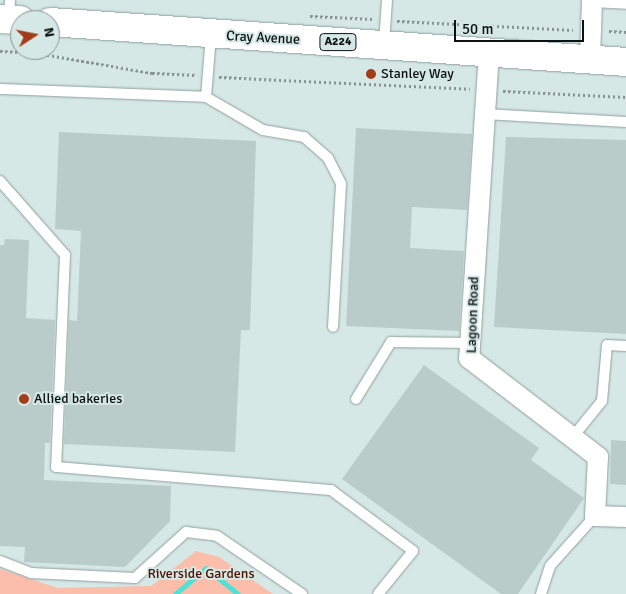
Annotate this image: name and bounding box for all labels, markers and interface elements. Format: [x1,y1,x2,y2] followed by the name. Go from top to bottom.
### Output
[10,10,60,60] north arrow
[456,10,586,42] scale bar
[462,20,493,38] text: 50 m
[40,26,59,39] text: N
[226,28,300,48] street label: Cray Avenue
[319,32,357,52] road number: A224
[381,66,454,82] place label: Stanley Way
[365,68,377,80] marker: Stanley Way
[463,276,483,354] street label: Lagoon Road
[34,391,122,407] place label: Allied bakeries
[18,393,30,405] marker: Allied bakeries
[147,566,255,582] park label: Riverside Gardens

